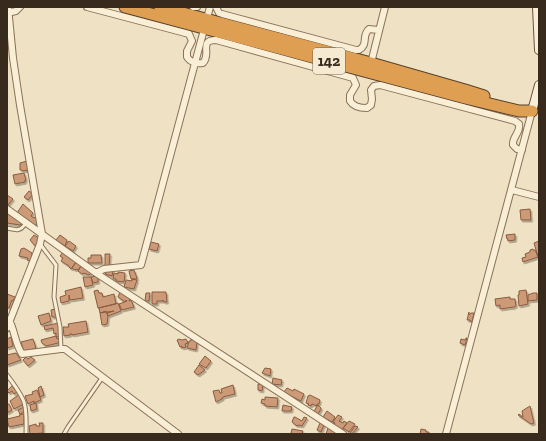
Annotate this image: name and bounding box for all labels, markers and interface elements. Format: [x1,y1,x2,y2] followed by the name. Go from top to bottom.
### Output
[313,48,345,74] road number: 142

